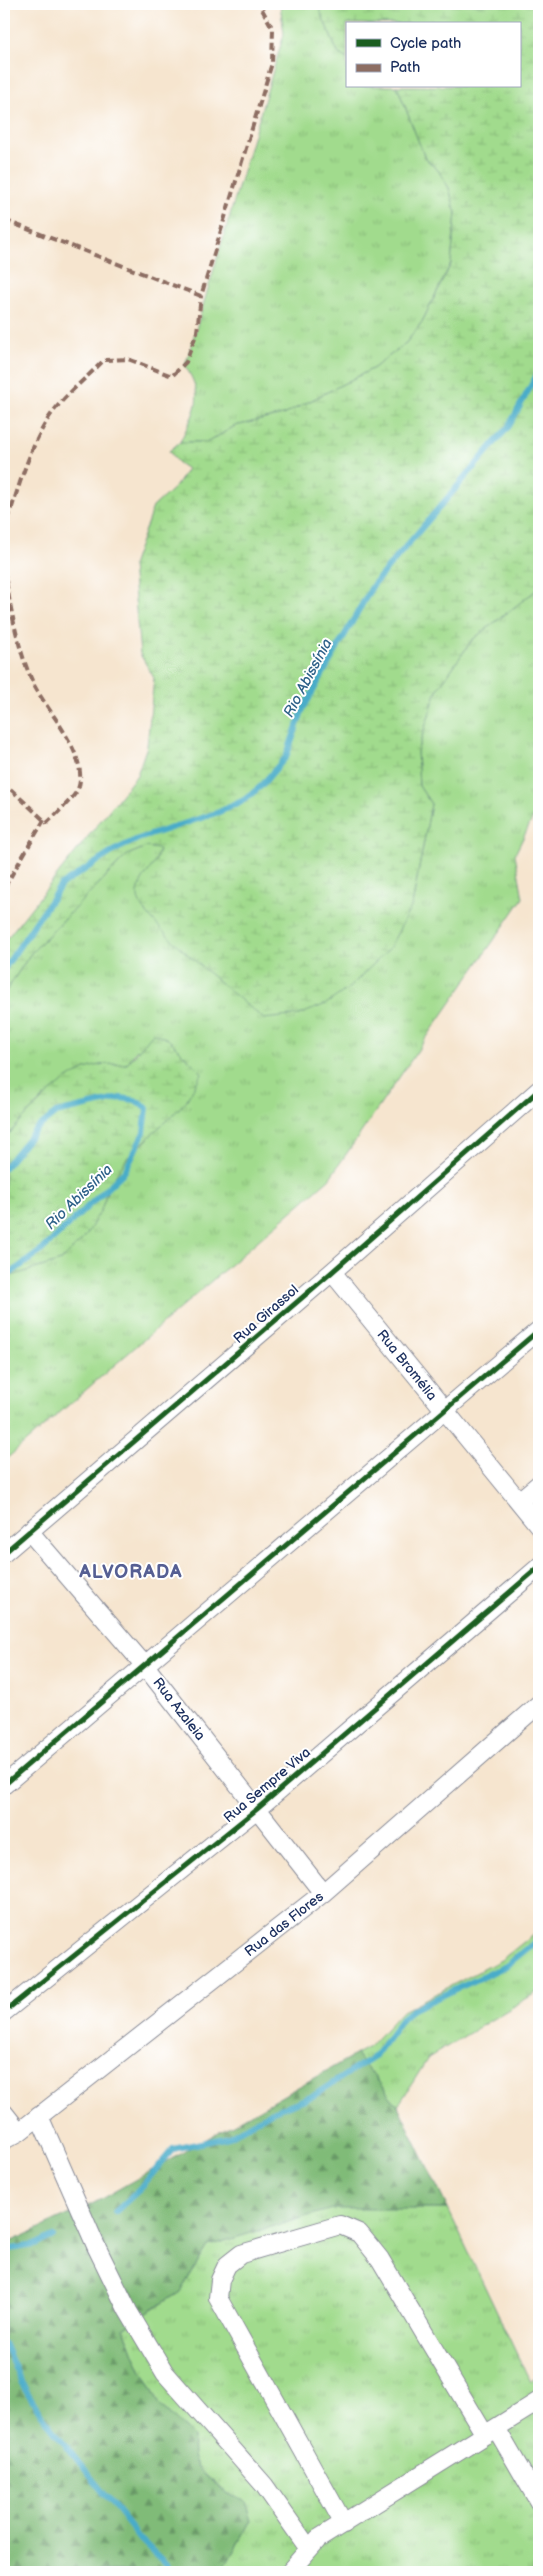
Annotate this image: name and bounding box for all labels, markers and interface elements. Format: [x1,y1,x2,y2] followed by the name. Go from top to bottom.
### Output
[346,22,520,88] legend
[390,34,461,53] text: Cycle path
[390,58,420,77] text: Path
[279,635,337,721] water label: Rio Abissínia
[41,1160,117,1234] water label: Rio Abissínia
[230,1281,302,1347] street label: Rua Girassol
[373,1326,441,1404] street label: Rua Bromélia
[78,1561,183,1584] district label: ALVORADA
[149,1674,209,1744] street label: Rua Azaleia
[220,1744,314,1826] street label: Rua Sempre Viva
[241,1888,327,1960] street label: Rua das Flores

